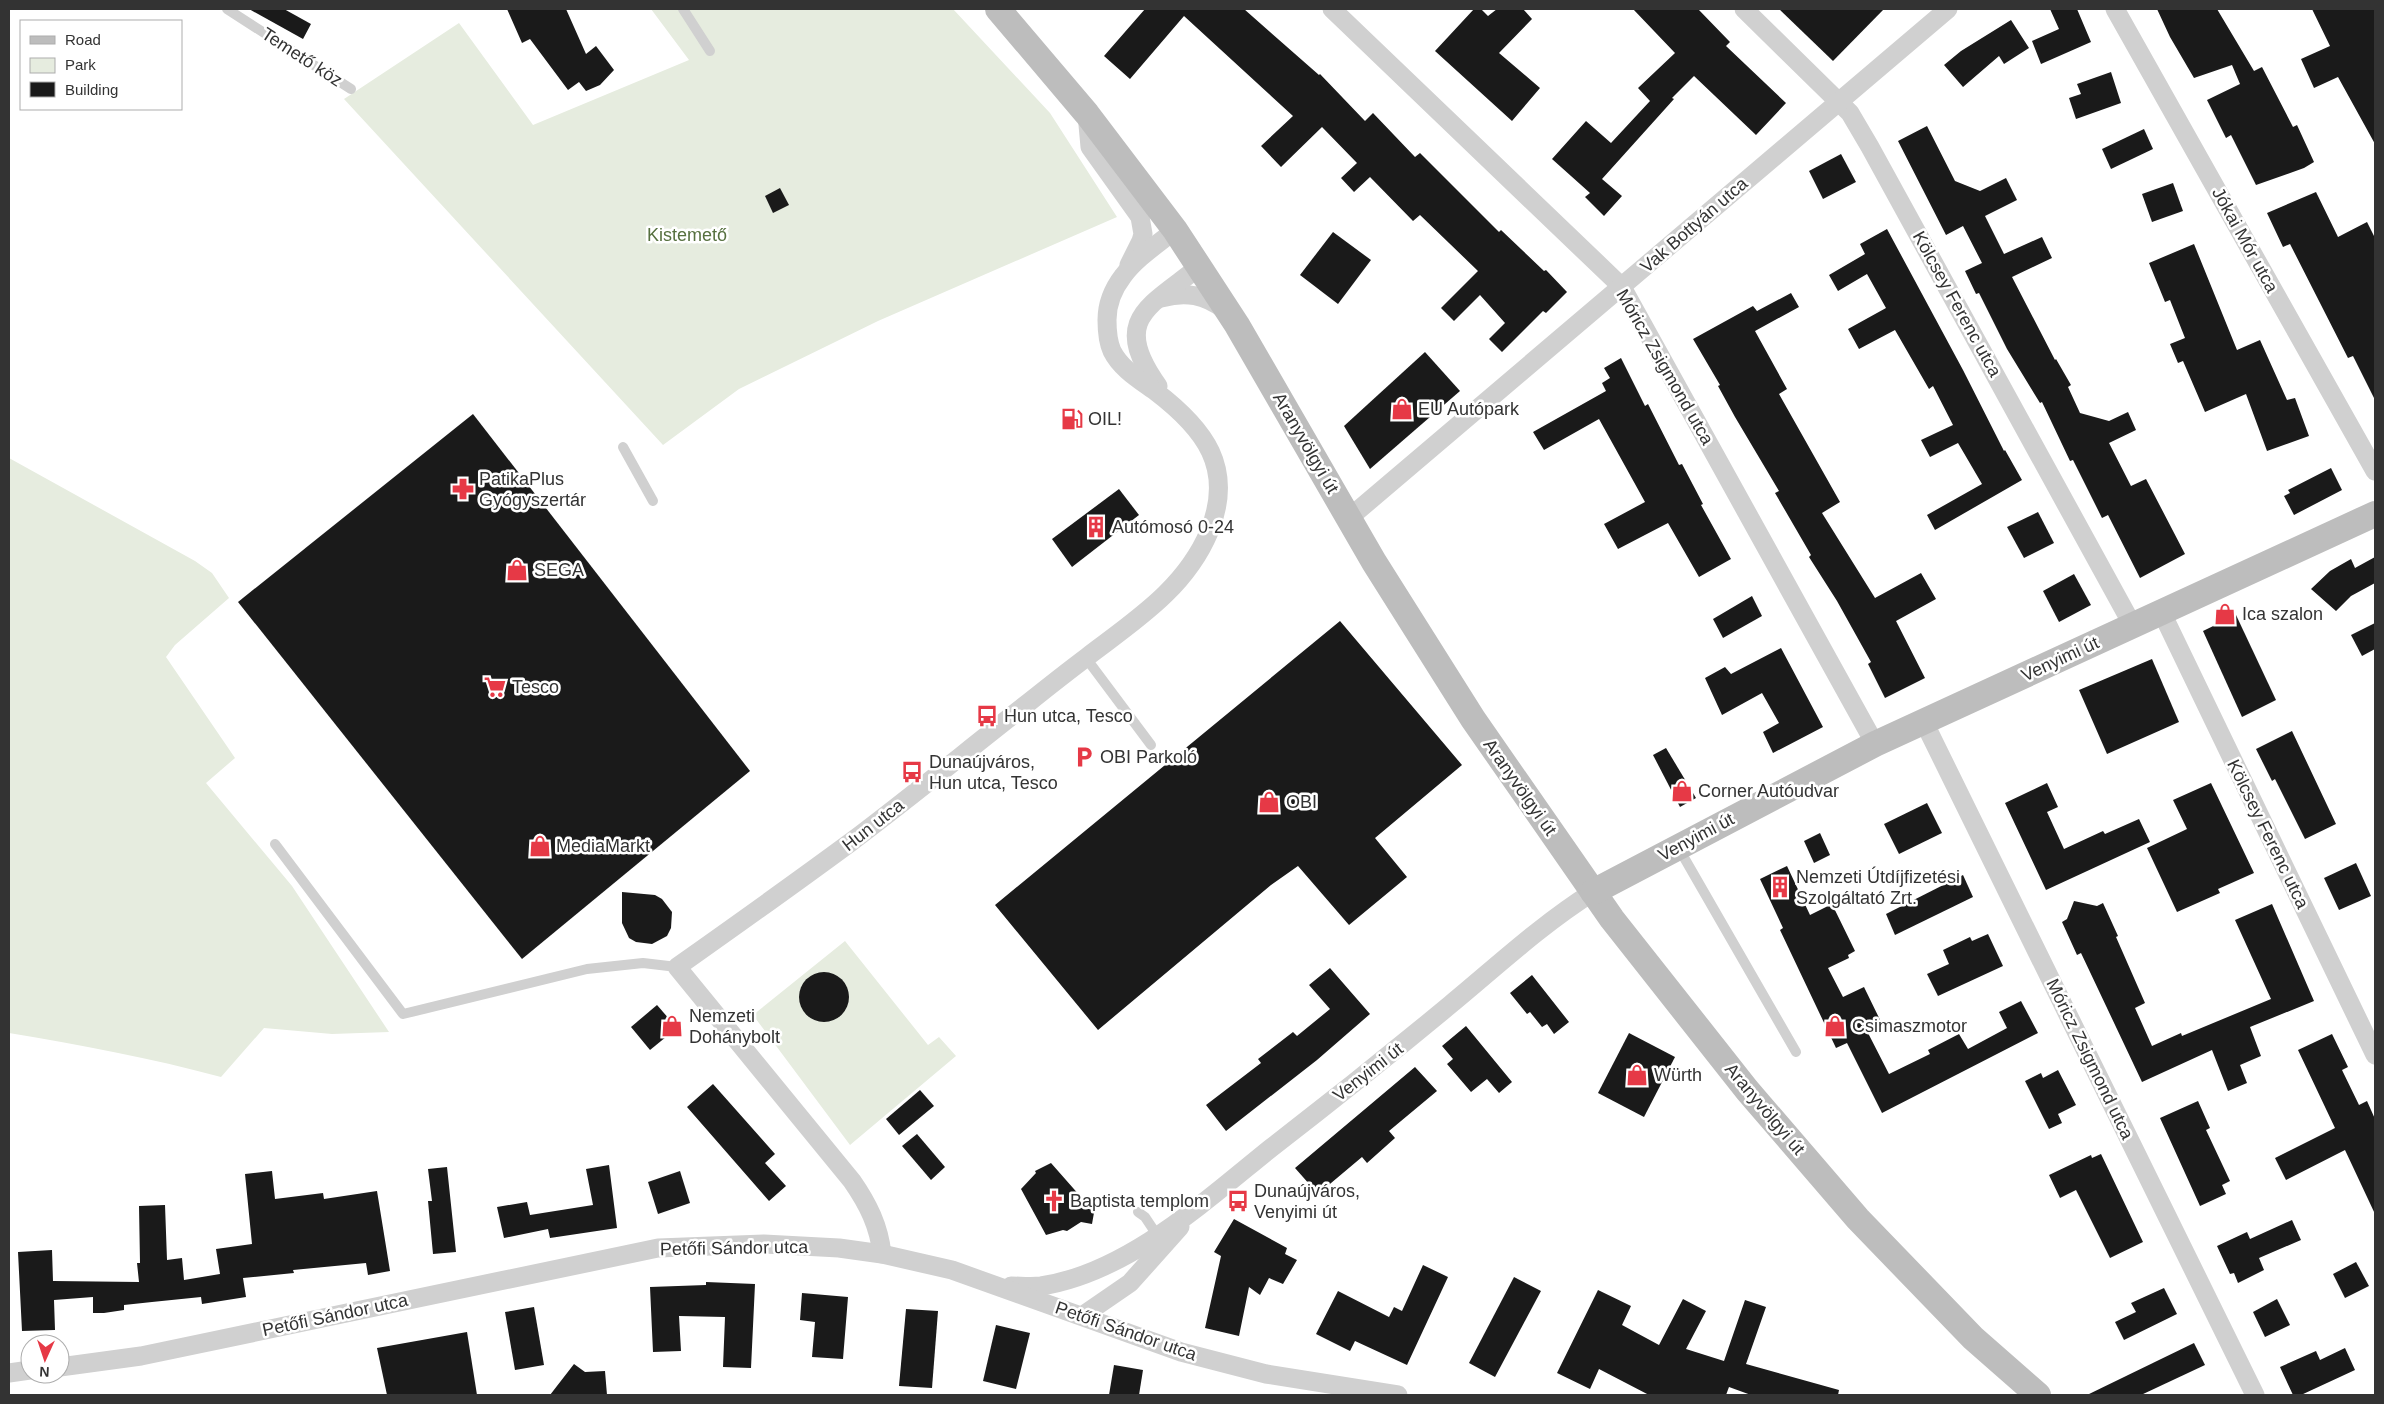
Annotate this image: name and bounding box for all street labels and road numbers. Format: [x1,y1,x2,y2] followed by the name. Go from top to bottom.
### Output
[258,24,346,90] street label: Temető köz
[1637,173,1752,277] street label: Vak Bottyán utca
[2208,184,2283,297] street label: Jókai Mór utca
[1909,228,2006,381] street label: Kölcsey Ferenc utca
[1612,286,1718,449] street label: Móricz Zsigmond utca
[1269,389,1343,497] street label: Aranyvölgyi út
[2018,632,2102,686] street label: Venyimi út
[1479,735,1561,839] street label: Aranyvölgyi út
[2223,756,2313,913] street label: Kölcsey Ferenc utca
[838,794,908,855] street label: Hun utca
[1655,809,1737,865] street label: Venyimi út
[2042,975,2138,1143] street label: Móricz Zsigmond utca
[1329,1039,1407,1105] street label: Venyimi út
[1721,1059,1809,1159] street label: Aranyvölgyi út
[660,1237,809,1259] street label: Petőfi Sándor utca
[260,1290,410,1340] street label: Petőfi Sándor utca
[1053,1297,1200,1365] street label: Petőfi Sándor utca

